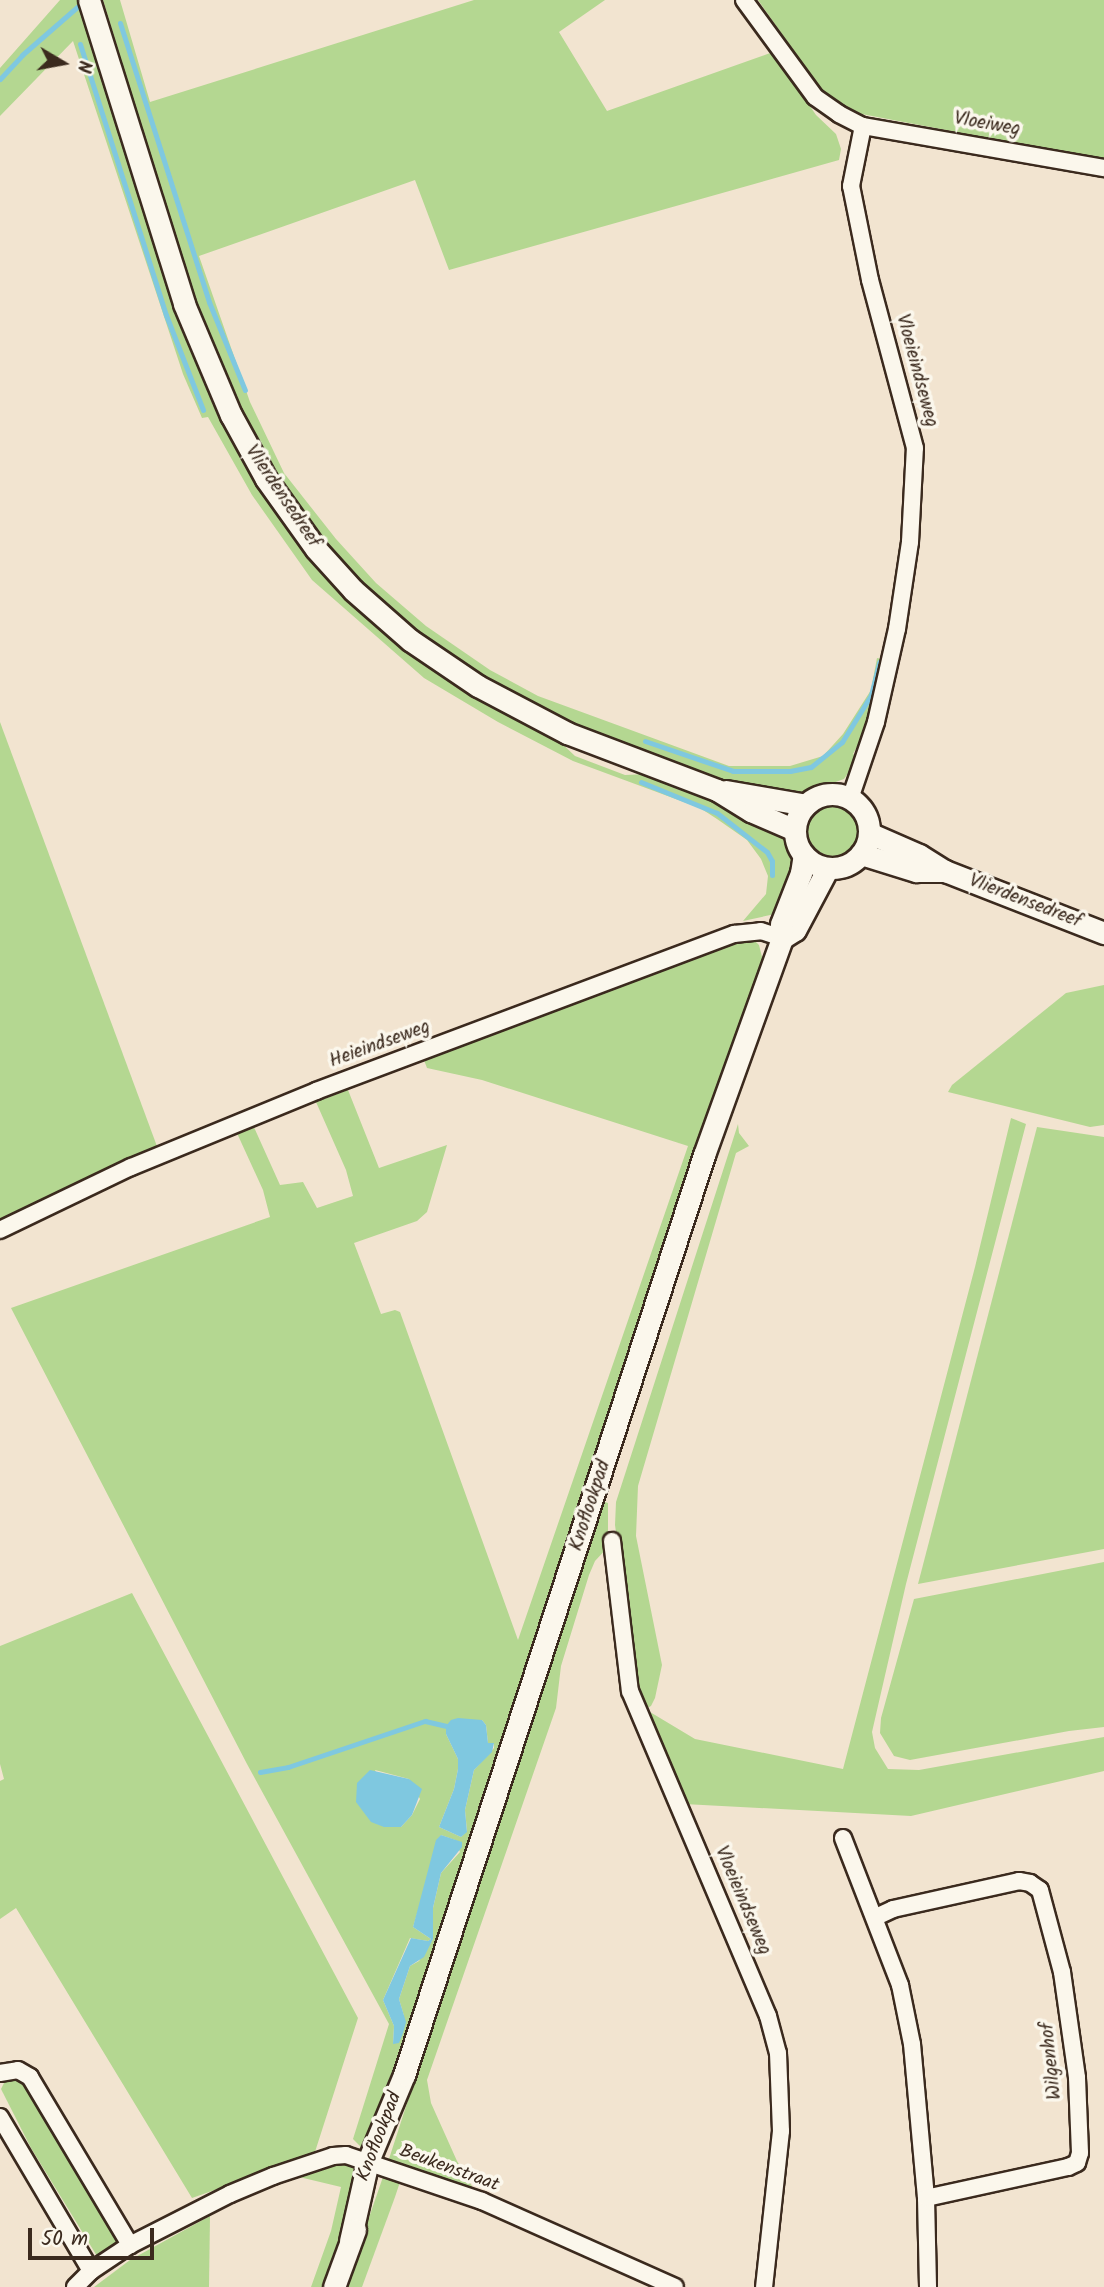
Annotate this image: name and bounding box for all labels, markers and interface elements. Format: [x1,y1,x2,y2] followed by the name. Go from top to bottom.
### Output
[28,28,98,98] north arrow
[68,58,99,75] text: N
[952,108,1022,142] street label: Vloeiweg
[890,312,942,430] street label: Vloeieindseweg
[239,441,325,553] street label: Vlierdensedreef
[965,870,1085,934] street label: Vlierdensedreef
[327,1016,433,1074] street label: Heieindseweg
[566,1458,616,1554] street label: Knoflookpad
[709,1843,775,1959] street label: Vloeieindseweg
[1037,2021,1067,2101] street label: Wilgenhof
[353,2089,407,2185] street label: Knoflookpad
[396,2140,502,2198] street label: Beukenstraat
[32,2214,158,2258] scale bar
[41,2223,88,2256] text: 50 m

